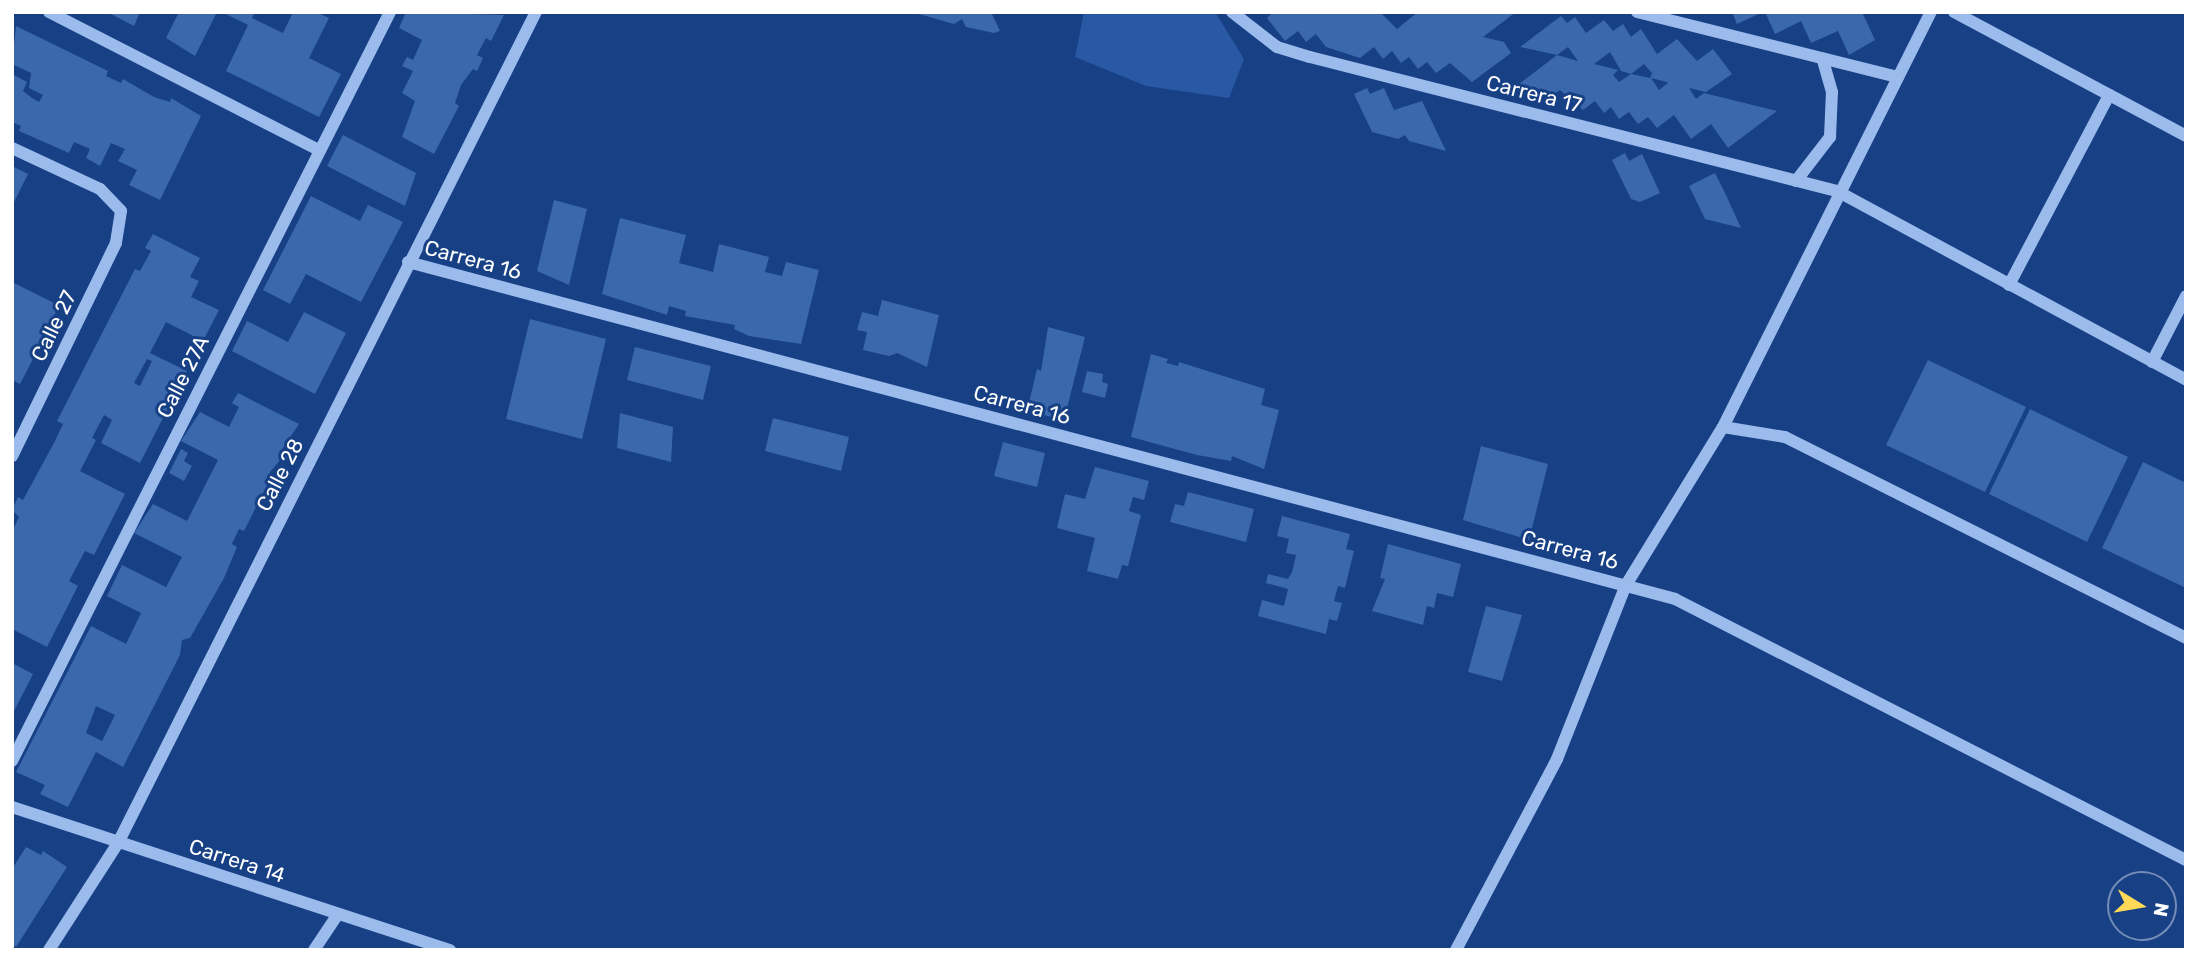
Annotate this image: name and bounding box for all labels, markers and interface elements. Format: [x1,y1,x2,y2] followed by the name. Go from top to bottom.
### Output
[1484,70,1584,118] street label: Carrera 17
[422,235,524,285] street label: Carrera 16
[26,286,82,366] street label: Calle 27
[152,332,214,422] street label: Calle 27A
[971,380,1073,430] street label: Carrera 16
[251,434,309,516] street label: Calle 28
[1519,525,1621,575] street label: Carrera 16
[186,834,288,888] street label: Carrera 14
[2107,871,2177,941] north arrow
[2149,901,2174,919] text: N

